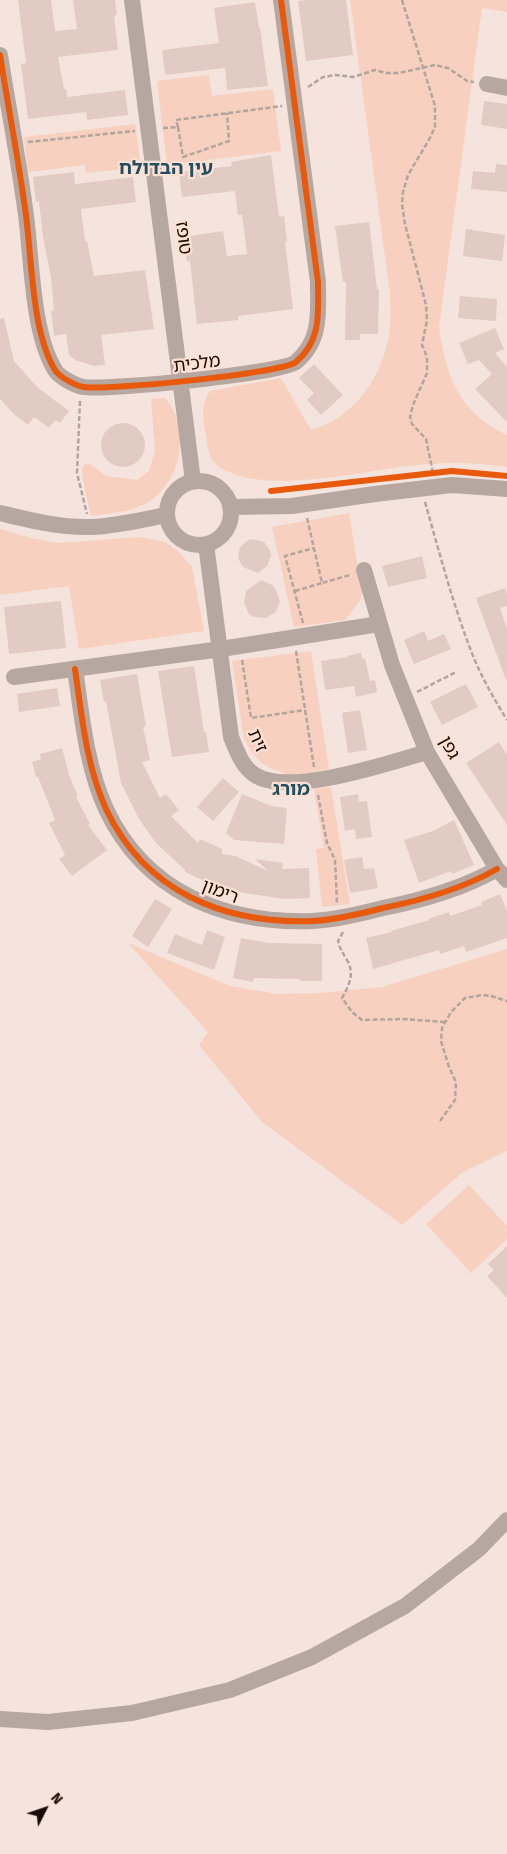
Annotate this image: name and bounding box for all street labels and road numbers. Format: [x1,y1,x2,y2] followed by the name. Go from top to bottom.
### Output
[170,220,196,256] street label: טופז
[172,350,222,378] street label: מלכית
[242,726,272,756] street label: זית
[434,733,464,763] street label: גפן
[198,875,242,909] street label: רימון

